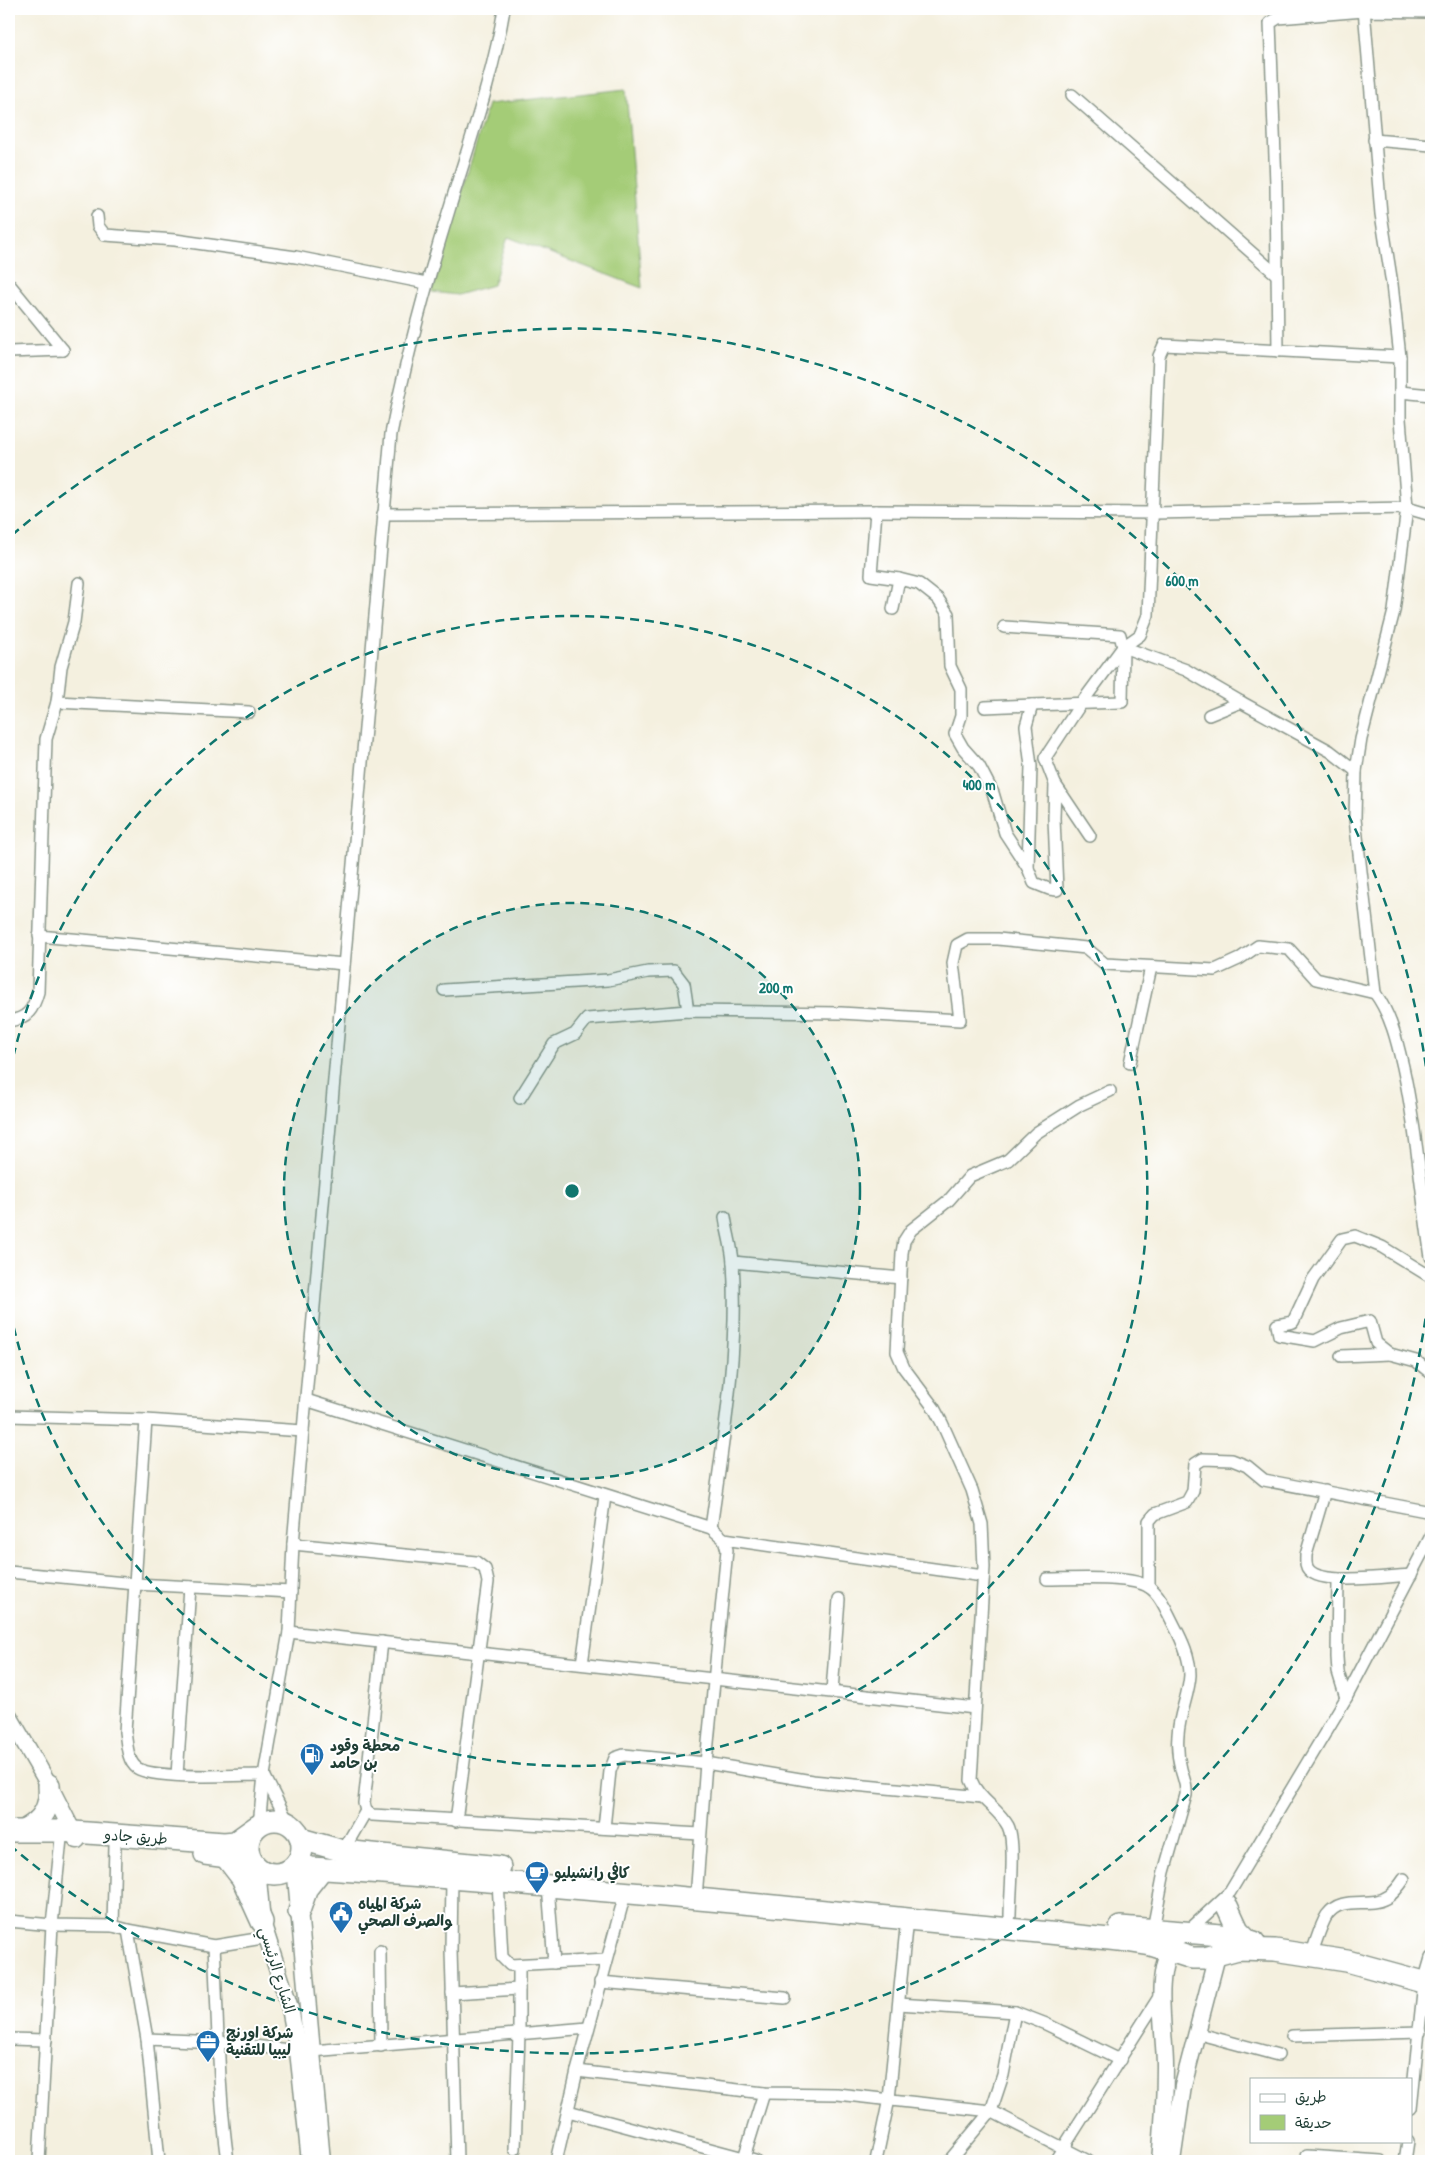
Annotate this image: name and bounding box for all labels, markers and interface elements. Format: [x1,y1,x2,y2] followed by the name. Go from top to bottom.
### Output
[1165,570,1199,591] text: 600 m
[963,774,995,795] text: 400 m
[759,977,793,998] text: 200 m
[563,1182,581,1200] centre of rings
[330,1735,400,1773] place label: محطة وقود بن حامد
[299,1742,325,1776] fuel station icon: محطة وقود بن حامد
[103,1824,168,1849] street label: طريق جادو
[524,1860,550,1894] cafe icon: كافي رانشيليو
[553,1862,630,1884] place label: كافي رانشيليو
[358,1893,453,1935] place label: شركة المياه والصرف الصحي
[328,1900,354,1934] public building icon: شركة المياه والصرف الصحي
[251,1924,301,2017] street label: الشارع الرئيسي
[226,2022,293,2060] place label: شركة اورنج ليبيا للتقنية
[195,2029,221,2063] office icon: شركة اورنج ليبيا للتقنية
[1250,2078,1412,2142] legend
[1295,2086,1327,2107] text: طريق
[1295,2112,1332,2133] text: حديقة

